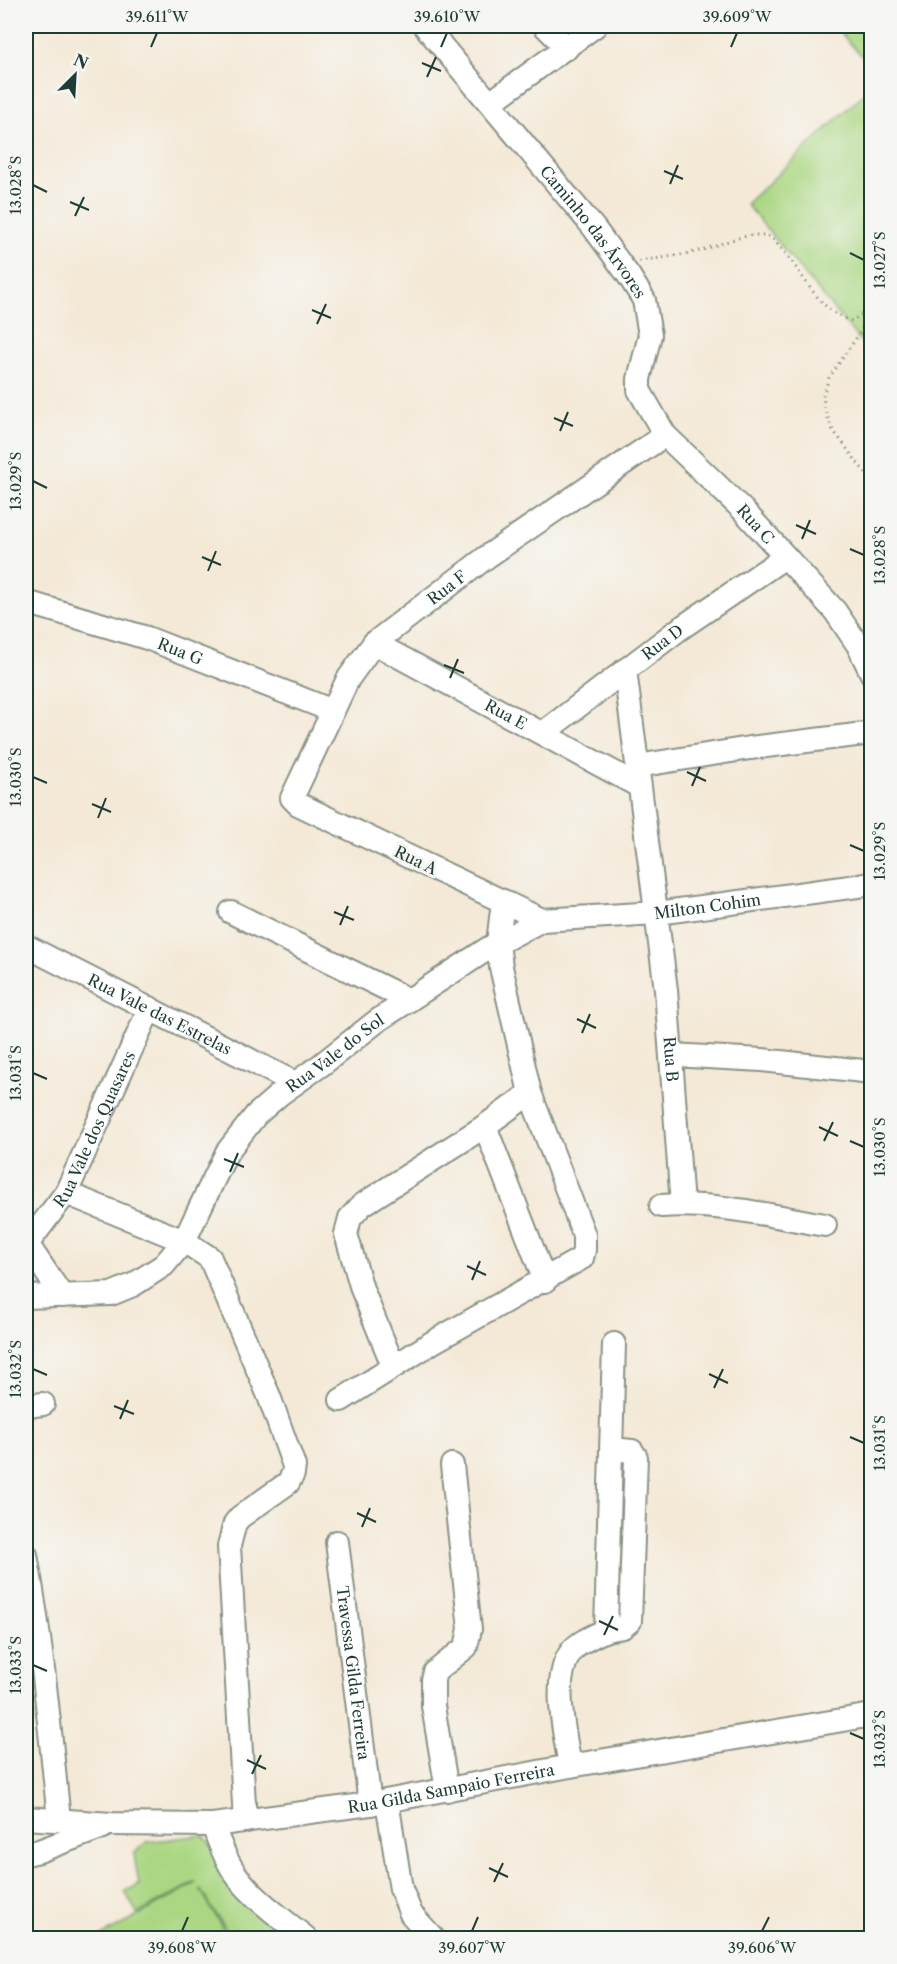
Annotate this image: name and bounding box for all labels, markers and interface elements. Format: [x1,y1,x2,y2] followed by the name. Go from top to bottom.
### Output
[126,7,189,26] text: 39.611°W
[414,7,481,26] text: 39.610°W
[703,7,772,26] text: 39.609°W
[45,45,105,105] north arrow
[71,49,92,73] text: N
[6,155,25,215] text: 13.028°S
[536,161,651,302] street label: Caminho das Árvores
[870,231,889,289] text: 13.027°S
[6,451,25,511] text: 13.029°S
[733,500,779,548] street label: Rua C
[870,525,889,585] text: 13.028°S
[423,566,470,609] street label: Rua F
[637,620,687,664] street label: Rua D
[155,633,206,669] street label: Rua G
[481,695,531,734] street label: Rua E
[6,747,25,807] text: 13.030°S
[870,821,889,881] text: 13.029°S
[391,841,442,879] street label: Rua A
[653,889,762,923] street label: Milton Cohim
[84,969,235,1059] street label: Rua Vale das Estrelas
[282,1009,388,1097] street label: Rua Vale do Sol
[659,1036,683,1083] street label: Rua B
[6,1045,25,1101] text: 13.031°S
[49,1048,139,1211] street label: Rua Vale dos Quasares
[870,1117,889,1177] text: 13.030°S
[6,1340,25,1398] text: 13.032°S
[870,1415,889,1471] text: 13.031°S
[333,1585,374,1762] street label: Travessa Gilda Ferreira
[6,1636,25,1694] text: 13.033°S
[870,1710,889,1768] text: 13.032°S
[346,1759,556,1817] street label: Rua Gilda Sampaio Ferreira
[148,1938,217,1957] text: 39.608°W
[438,1938,506,1957] text: 39.607°W
[728,1938,797,1957] text: 39.606°W

